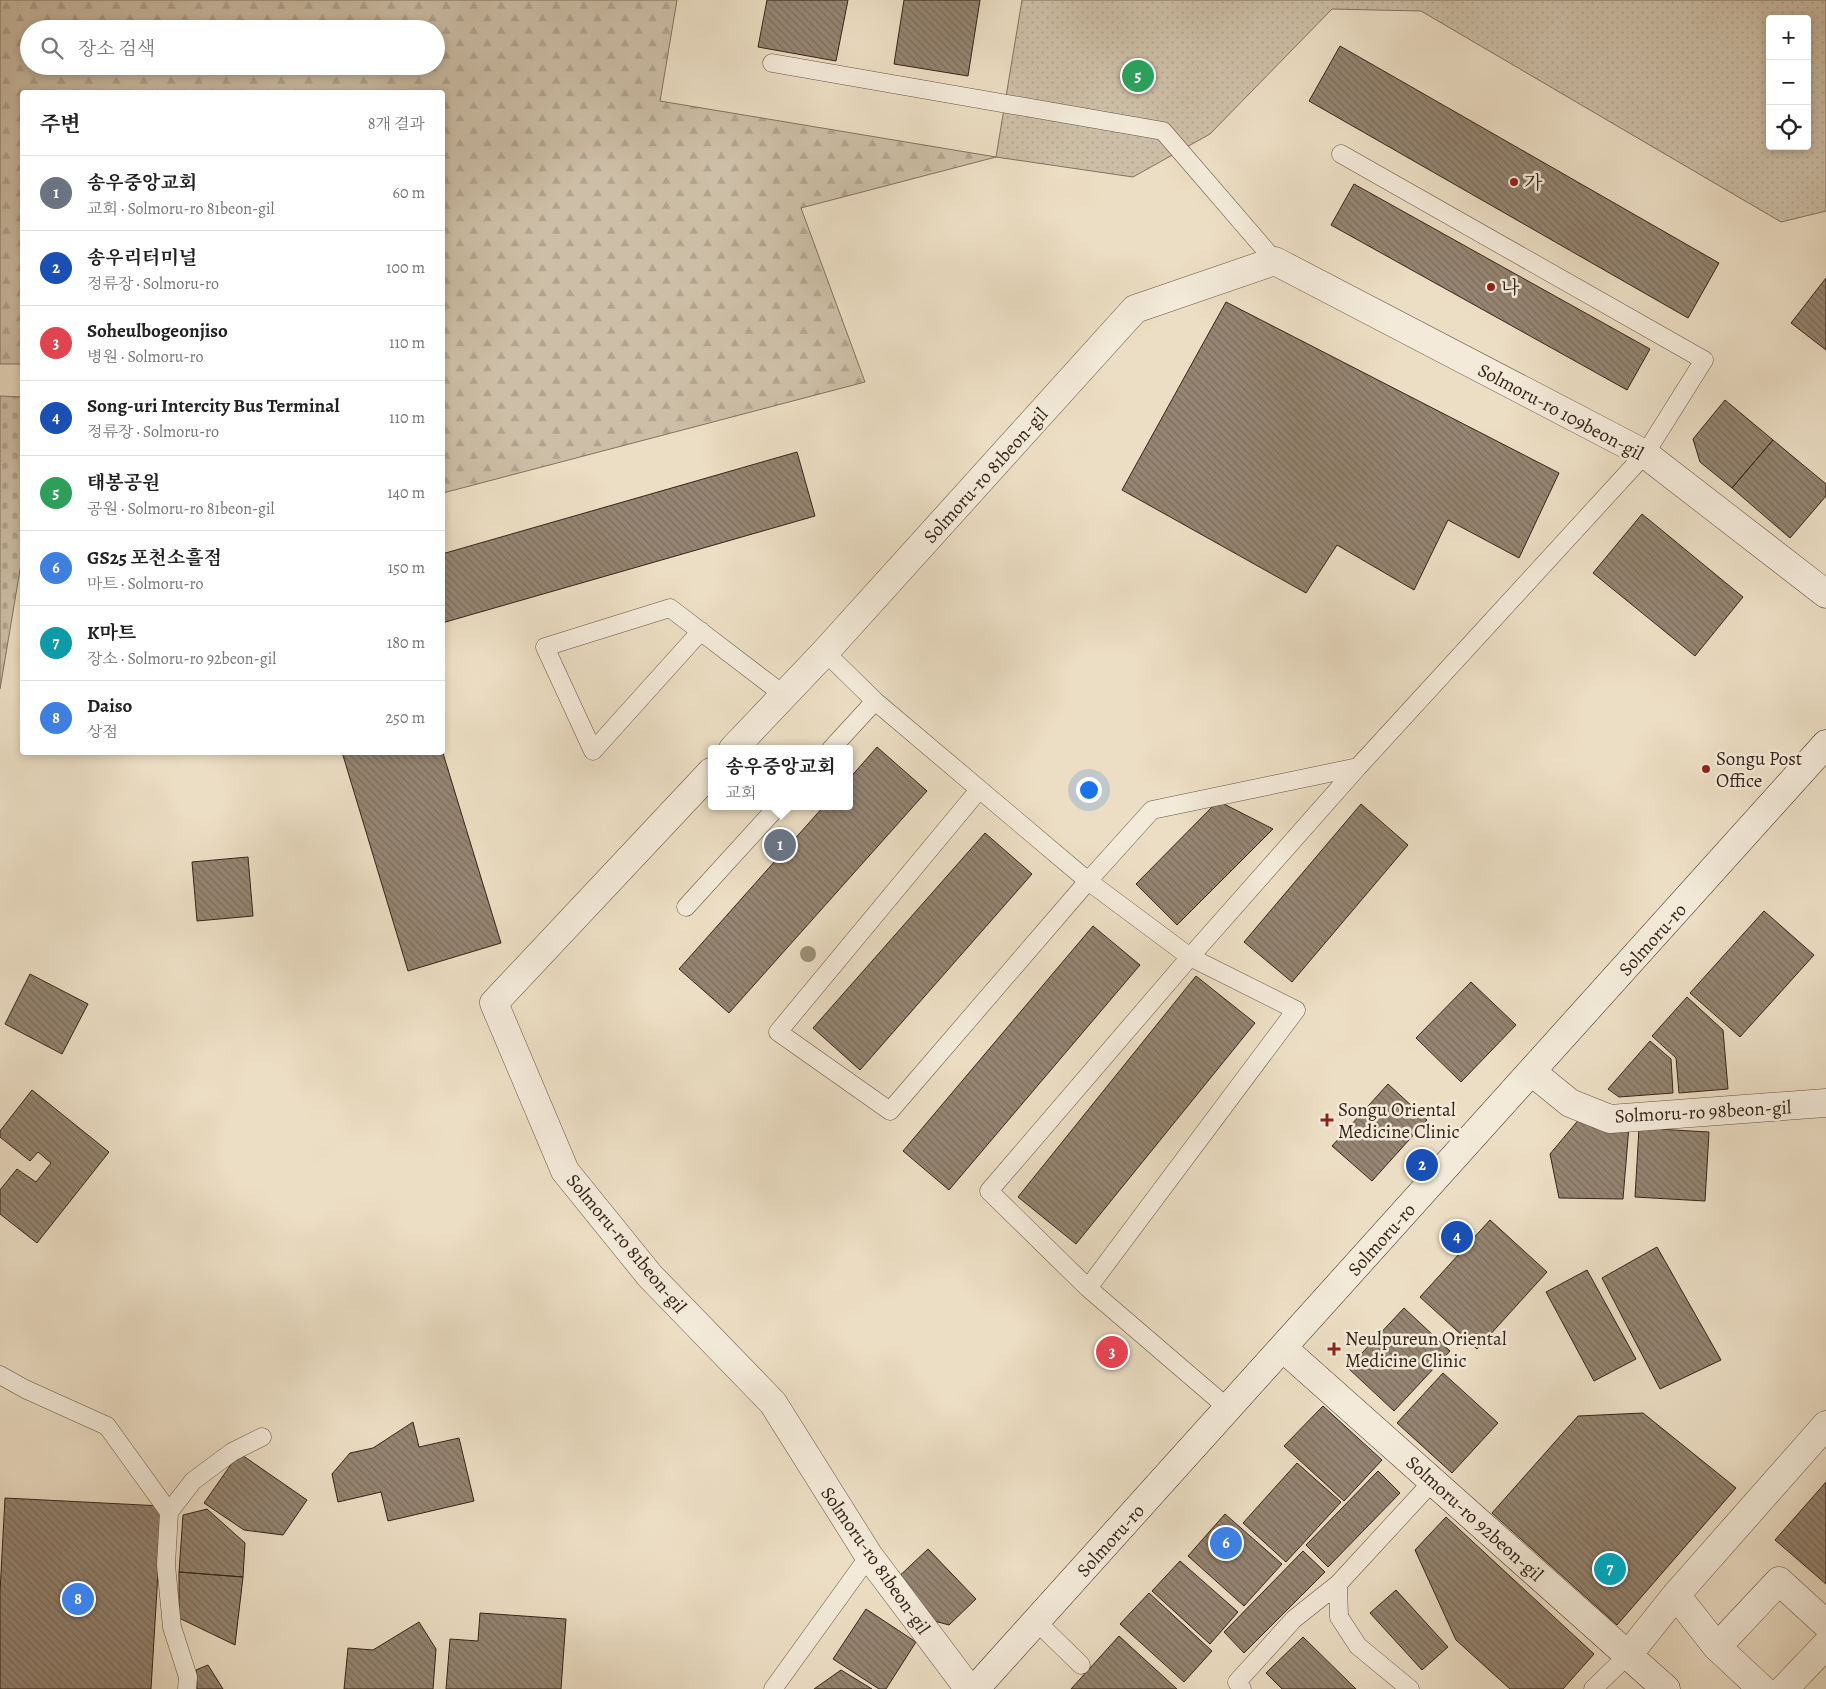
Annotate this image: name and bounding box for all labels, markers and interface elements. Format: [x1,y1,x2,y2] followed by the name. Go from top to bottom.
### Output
[1766,15,1811,150] map controls
[1766,15,1811,60] button: +
[20,20,445,75] search box
[38,34,66,62] icon: search
[78,36,155,62] text: 장소 검색
[1122,57,1154,95] pin: 5
[1766,60,1811,105] button: −
[1766,105,1811,150] button: locate
[40,110,81,138] text: 주변
[368,113,425,135] text: 8개 결과
[87,170,197,196] text: 송우중앙교회
[1524,170,1543,196] place label: 가
[1508,176,1520,188] marker: 가
[53,182,59,204] text: 1
[393,182,425,204] text: 60 m
[87,198,274,220] text: 교회 · Solmoru-ro 81beon-gil
[87,245,197,271] text: 송우리터미널
[52,257,60,279] text: 2
[386,257,425,279] text: 100 m
[87,273,219,295] text: 정류장 · Solmoru-ro
[1501,275,1520,301] place label: 나
[1485,281,1497,293] marker: 나
[87,318,228,344] text: Soheulbogeonjiso
[53,332,59,354] text: 3
[389,332,425,354] text: 110 m
[87,346,204,368] text: 병원 · Solmoru-ro
[1473,357,1648,467] street label: Solmoru-ro 109beon-gil
[87,393,339,419] text: Song-uri Intercity Bus Terminal
[918,402,1054,549] street label: Solmoru-ro 81beon-gil
[52,407,60,429] text: 4
[389,407,425,429] text: 110 m
[87,421,219,443] text: 정류장 · Solmoru-ro
[87,470,160,496] text: 태봉공원
[53,482,59,504] text: 5
[387,482,425,504] text: 140 m
[87,498,274,520] text: 공원 · Solmoru-ro 81beon-gil
[87,545,222,571] text: GS25 포천소흘점
[52,557,60,579] text: 6
[388,557,425,579] text: 150 m
[87,573,204,595] text: 마트 · Solmoru-ro
[87,620,136,646] text: K마트
[53,632,59,654] text: 7
[387,632,425,654] text: 180 m
[87,648,276,670] text: 장소 · Solmoru-ro 92beon-gil
[87,693,132,719] text: Daiso
[52,707,60,729] text: 8
[386,707,425,729] text: 250 m
[87,721,118,743] text: 상점
[708,745,853,810] popup
[1716,746,1802,794] place label: Songu Post Office
[725,754,836,780] text: 송우중앙교회
[1700,763,1712,775] marker: Songu Post Office
[1076,777,1102,803] your location
[725,782,756,804] text: 교회
[764,826,796,864] pin: 1
[1613,897,1693,982] street label: Solmoru-ro
[1614,1094,1792,1130] street label: Solmoru-ro 98beon-gil
[1338,1097,1460,1145] place label: Songu Oriental Medicine Clinic
[1320,1113,1334,1127] marker: Songu Oriental Medicine Clinic
[1406,1146,1438,1184] pin: 2
[560,1168,693,1319] street label: Solmoru-ro 81beon-gil
[1342,1197,1422,1282] street label: Solmoru-ro
[1441,1218,1473,1256] pin: 4
[1345,1326,1507,1374] place label: Neulpureun Oriental Medicine Clinic
[1096,1333,1128,1371] pin: 3
[1327,1342,1341,1356] marker: Neulpureun Oriental Medicine Clinic
[1400,1450,1549,1588] street label: Solmoru-ro 92beon-gil
[814,1482,936,1640] street label: Solmoru-ro 81beon-gil
[1071,1498,1151,1583] street label: Solmoru-ro
[1210,1524,1242,1562] pin: 6
[1594,1550,1626,1588] pin: 7
[62,1580,94,1618] pin: 8

